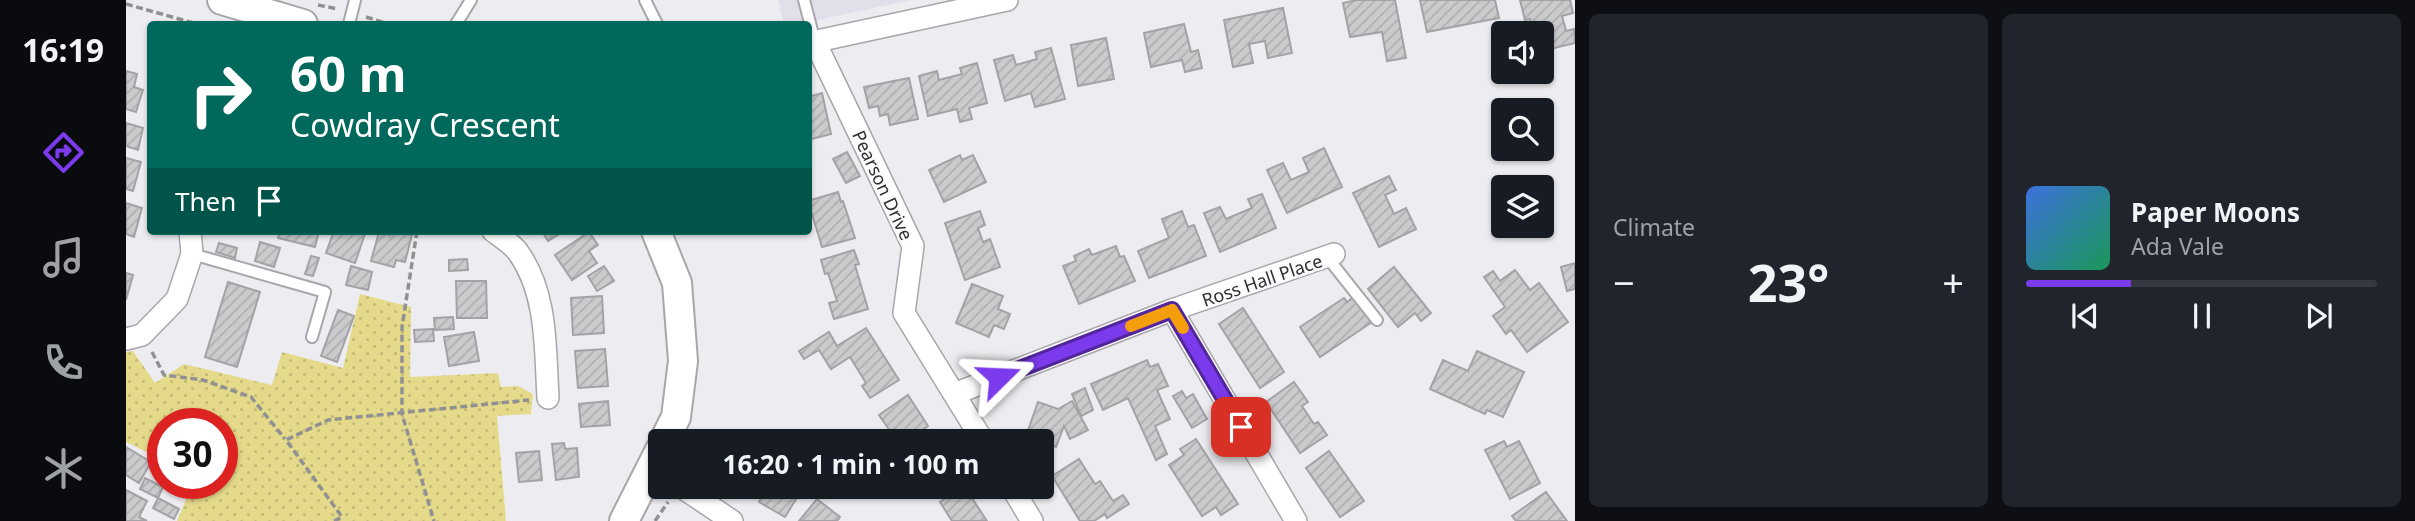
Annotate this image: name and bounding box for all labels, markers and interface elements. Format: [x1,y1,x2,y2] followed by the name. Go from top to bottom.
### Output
[1491,21,1554,238] map controls
[1491,21,1554,84] button: sound
[22,28,104,71] text: 16:19
[290,40,407,106] text: 60 m
[175,49,266,140] icon: right
[1491,98,1554,161] button: search
[290,103,560,146] text: Cowdray Crescent
[847,126,919,244] street label: Pearson Drive
[39,128,88,177] icon: directions
[1491,175,1554,238] button: layers
[250,182,288,220] icon: arrive
[175,183,236,219] text: Then
[2131,194,2300,230] text: Paper Moons
[1613,211,1695,243] text: Climate
[2131,230,2224,262] text: Ada Vale
[39,233,88,282] icon: music
[1748,246,1829,317] text: 23°
[1199,248,1325,312] street label: Ross Hall Place
[1613,256,1635,308] text: −
[1942,256,1964,308] text: +
[2066,297,2104,335] icon: previous
[2183,297,2221,335] icon: pause
[2300,297,2338,335] icon: next
[39,338,88,387] icon: phone
[962,340,1036,414] position arrow
[1211,397,1271,457] pin
[147,408,238,499] speed limit sign: 30
[1222,408,1260,446] icon: arrive
[39,444,88,493] icon: climate
[723,446,979,482] text: 16:20 · 1 min · 100 m

